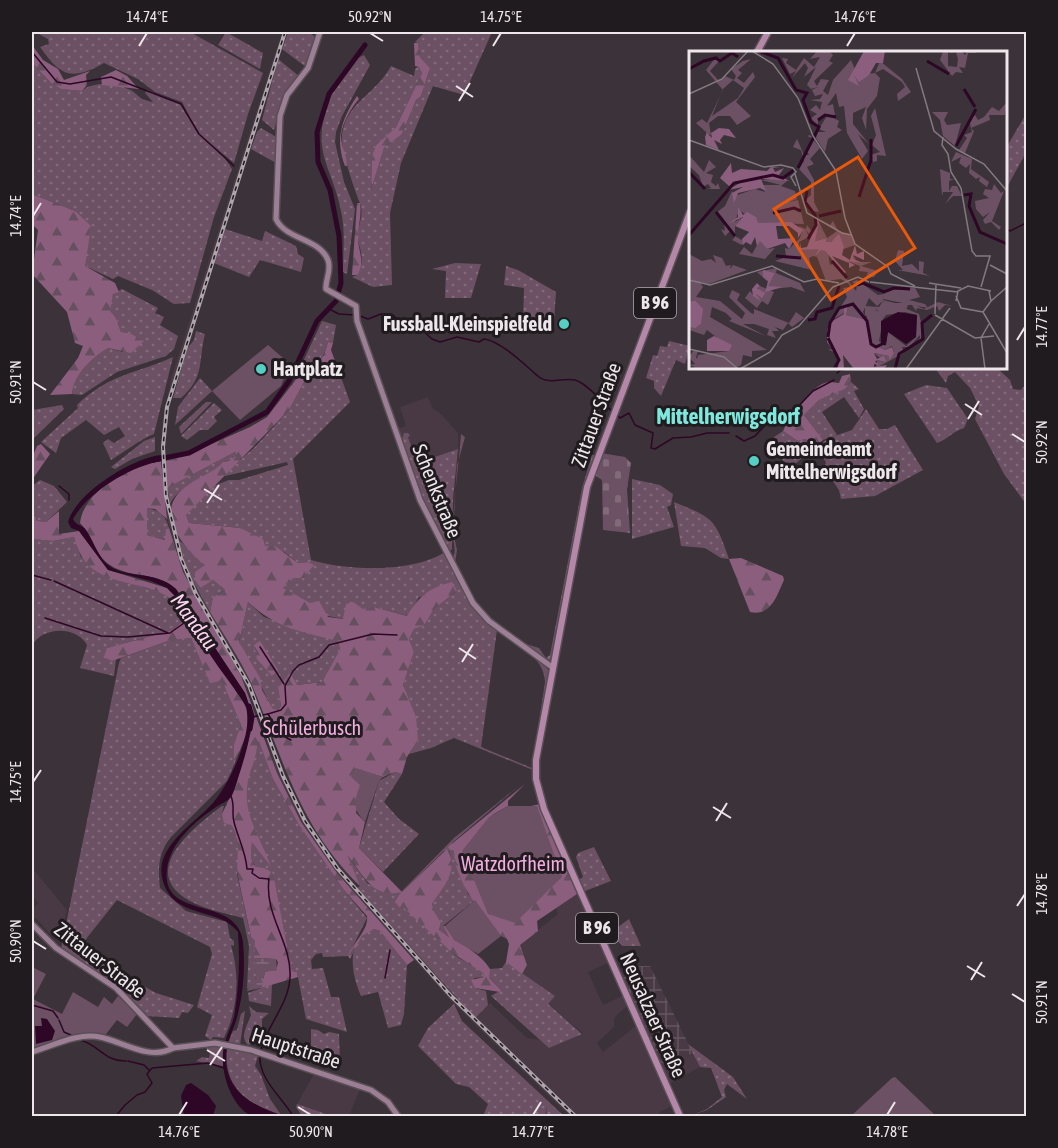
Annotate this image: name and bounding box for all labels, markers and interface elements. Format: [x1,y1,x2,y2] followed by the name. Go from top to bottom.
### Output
[126,8,168,25] text: 14.74°E
[348,8,392,25] text: 50.92°N
[480,8,522,25] text: 14.75°E
[834,8,876,25] text: 14.76°E
[689,51,1007,369] inset map
[7,195,24,237] text: 14.74°E
[634,288,676,318] road number: B 96
[1033,306,1050,348] text: 14.77°E
[383,312,552,335] place label: Fussball-Kleinspielfeld
[557,317,571,331] marker: Fussball-Kleinspielfeld
[273,357,343,380] place label: Hartplatz
[7,360,24,404] text: 50.91°N
[566,360,625,470] street label: Zittauer Straße
[254,362,268,376] marker: Hartplatz
[656,403,801,429] district label: Mittelherwigsdorf
[1033,420,1050,464] text: 50.92°N
[766,437,897,483] place label: Gemeindeamt Mittelherwigsdorf
[408,441,467,541] street label: Schenkstraße
[747,454,761,468] marker: Gemeindeamt Mittelherwigsdorf
[166,589,223,654] water label: Mandau
[263,716,361,739] park label: Schülerbusch
[7,761,24,803] text: 14.75°E
[461,852,565,875] park label: Watzdorfheim
[1033,873,1050,915] text: 14.78°E
[576,913,618,943] road number: B 96
[50,917,150,1002] street label: Zittauer Straße
[7,919,24,963] text: 50.90°N
[616,949,691,1081] street label: Neusalzaer Straße
[1033,980,1050,1024] text: 50.91°N
[249,1022,343,1073] street label: Hauptstraße
[158,1123,200,1140] text: 14.76°E
[289,1123,333,1140] text: 50.90°N
[512,1123,554,1140] text: 14.77°E
[866,1123,908,1140] text: 14.78°E

